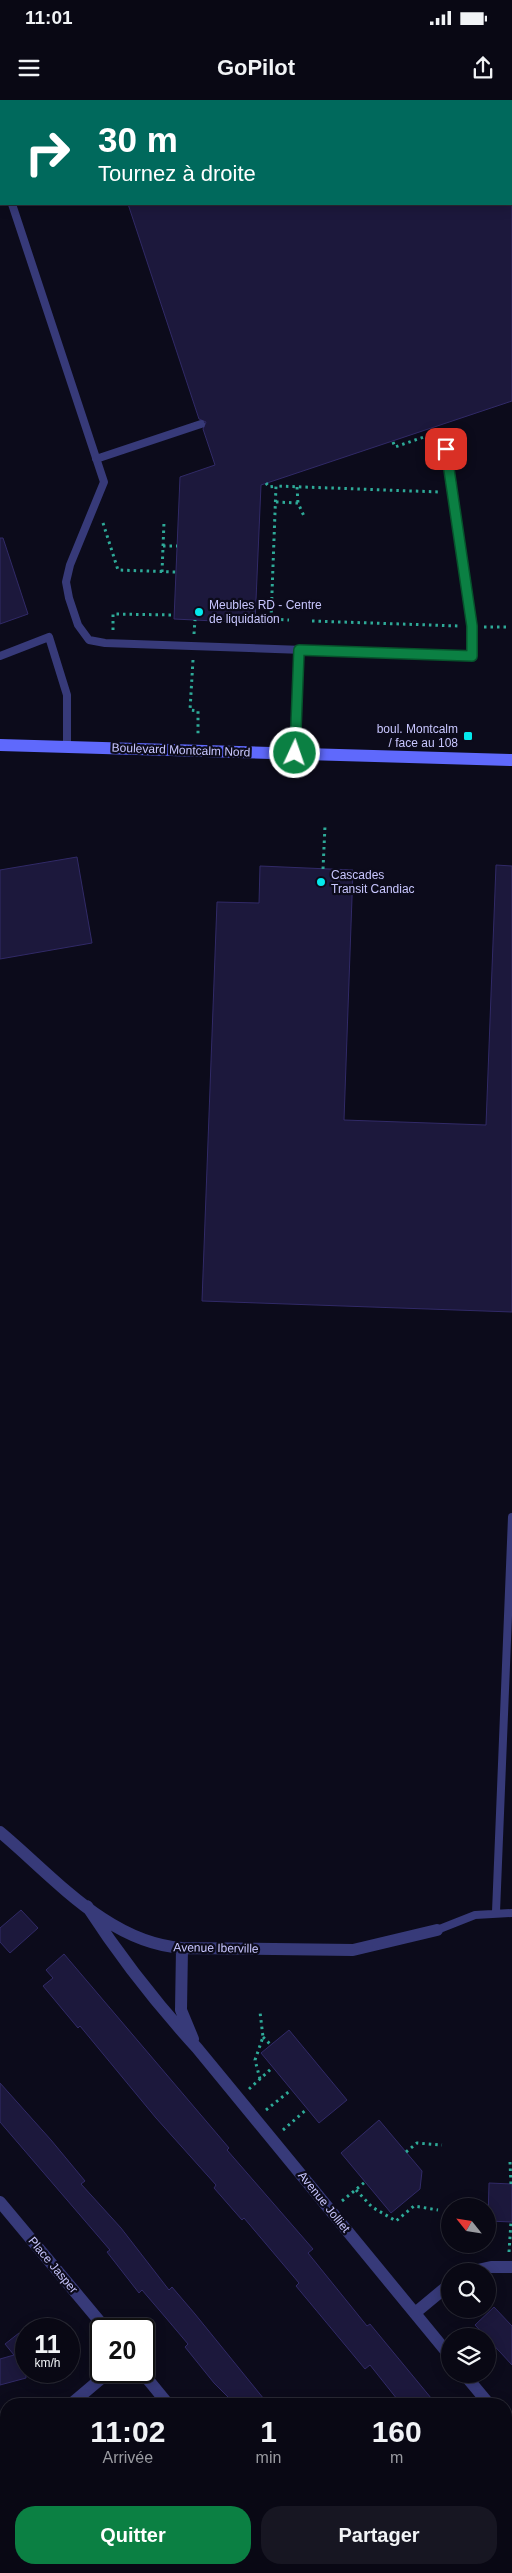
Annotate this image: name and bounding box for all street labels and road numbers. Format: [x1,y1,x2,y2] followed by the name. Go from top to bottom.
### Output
[111,741,251,759] street label: Boulevard Montcalm Nord
[173,1940,259,1956] street label: Avenue Iberville
[295,2169,353,2236] street label: Avenue Jolliet
[25,2234,81,2296] street label: Place Jasper

